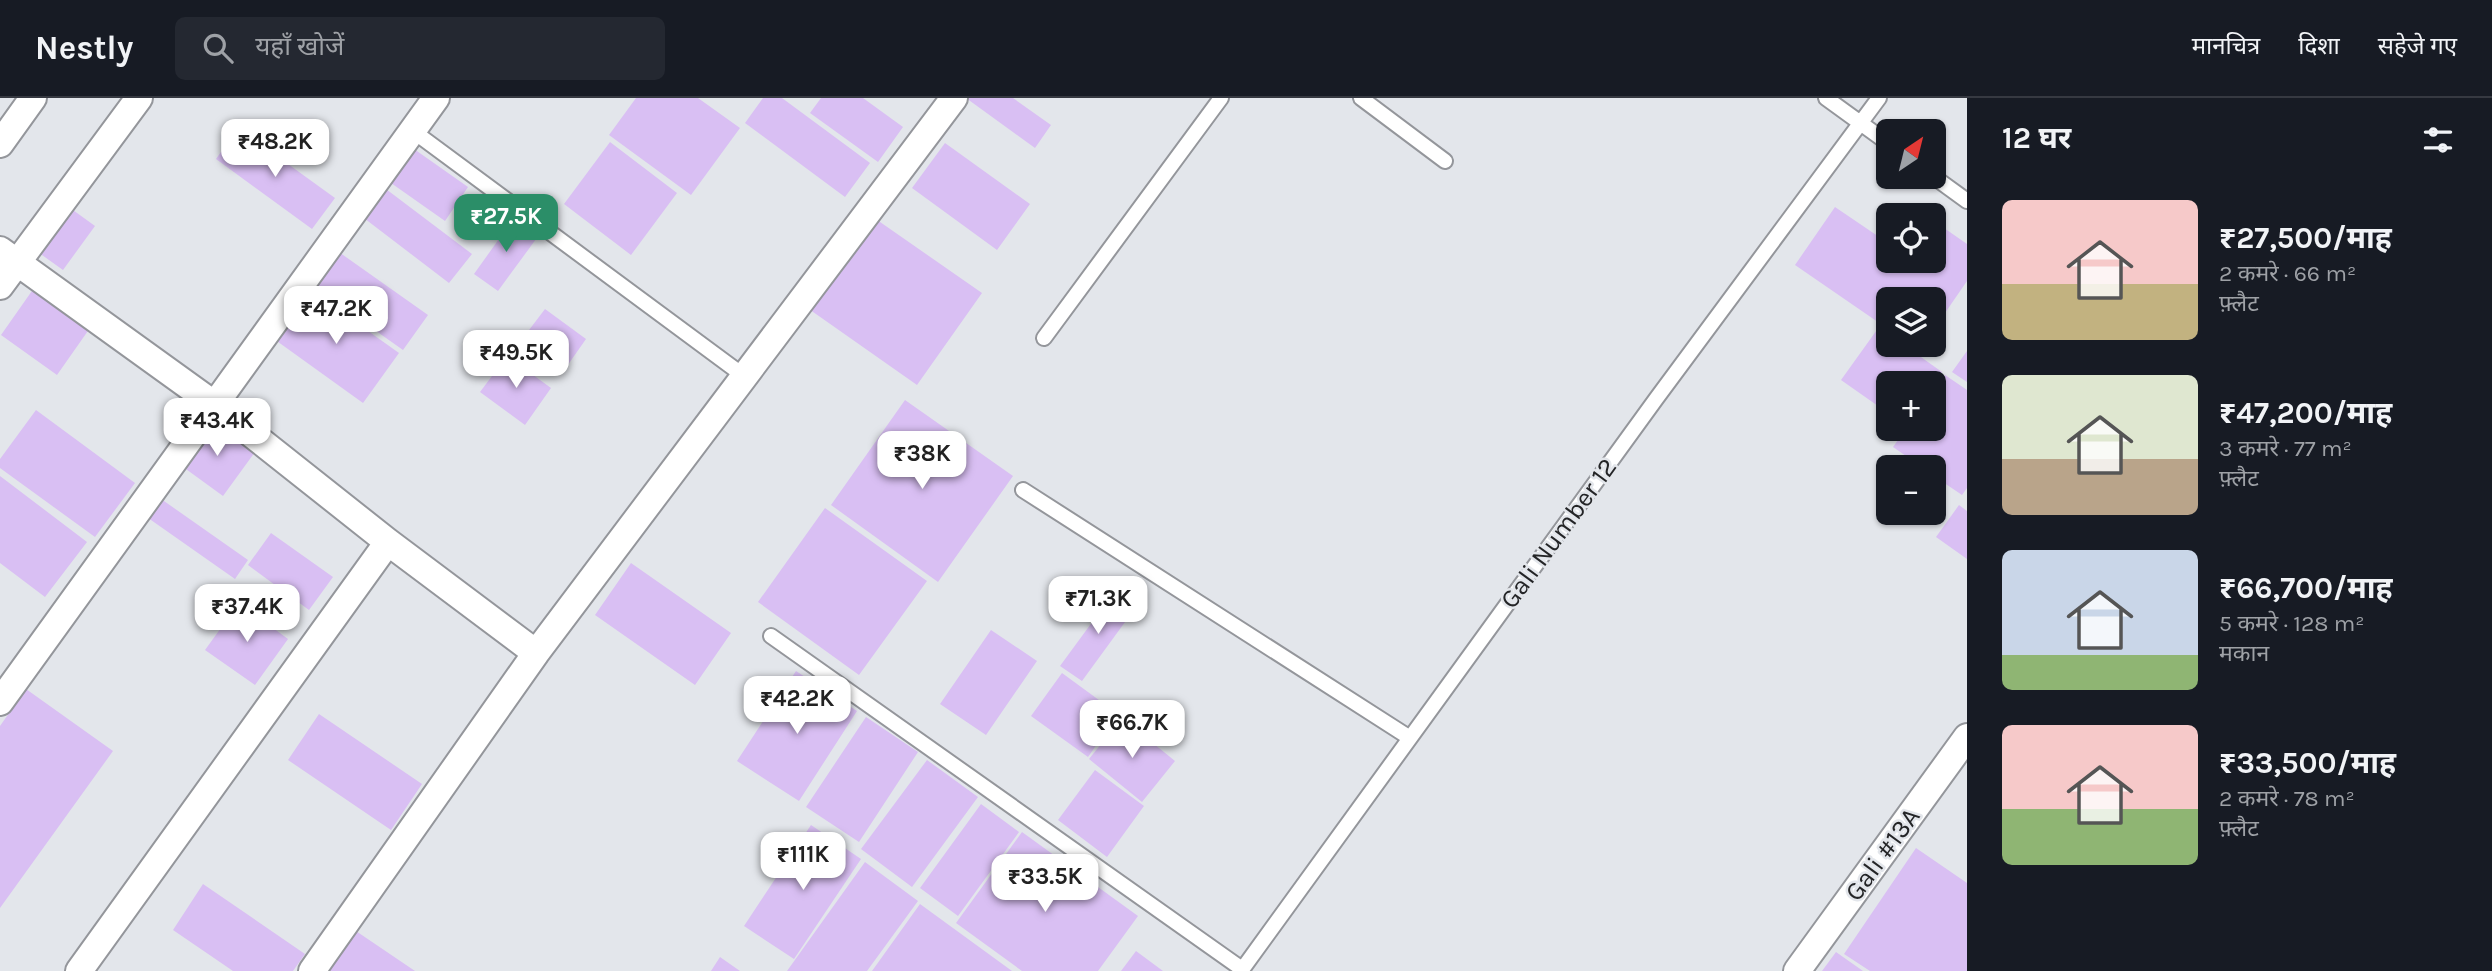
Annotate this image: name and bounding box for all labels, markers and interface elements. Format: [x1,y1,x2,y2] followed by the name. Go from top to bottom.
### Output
[175,17,665,80] search box
[35,29,133,67] text: Nestly
[199,29,237,67] icon: search
[255,31,344,62] text: यहाँ खोजें
[2192,32,2260,60] text: मानचित्र
[2298,32,2340,60] text: दिशा
[2378,32,2457,60] text: सहेजे गए
[1876,119,1946,189] north arrow
[1876,119,1946,525] map controls
[218,120,332,179] pin: ₹48.2K
[2002,120,2071,156] text: 12 घर
[2419,121,2457,159] icon: filters
[237,128,313,155] text: ₹48.2K
[449,194,563,254] pin: ₹27.5K
[470,203,542,230] text: ₹27.5K
[1876,203,1946,273] button: locate
[2219,220,2392,256] text: ₹27,500/माह
[2058,228,2142,312] icon: home
[2219,260,2356,287] text: 2 कमरे · 66 m²
[279,286,393,346] pin: ₹47.2K
[1876,287,1946,357] button: layers
[2219,290,2259,317] text: फ़्लैट
[300,295,372,322] text: ₹47.2K
[459,330,573,390] pin: ₹49.5K
[479,339,553,366] text: ₹49.5K
[1876,371,1946,441] button: +
[2219,395,2392,431] text: ₹47,200/माह
[160,398,274,458] pin: ₹43.4K
[2058,403,2142,487] icon: home
[180,407,254,434] text: ₹43.4K
[881,432,963,491] pin: ₹38K
[2219,435,2352,462] text: 3 कमरे · 77 m²
[893,440,951,467] text: ₹38K
[1494,452,1623,614] street label: Gali Number 12
[1876,455,1946,525] button: −
[2219,465,2259,492] text: फ़्लैट
[2219,570,2393,606] text: ₹66,700/माह
[1041,576,1155,636] pin: ₹71.3K
[2058,578,2142,662] icon: home
[190,584,304,644] pin: ₹37.4K
[1064,585,1132,612] text: ₹71.3K
[211,593,283,620] text: ₹37.4K
[2219,610,2365,637] text: 5 कमरे · 128 m²
[2219,640,2269,667] text: मकान
[740,676,854,736] pin: ₹42.2K
[760,685,834,712] text: ₹42.2K
[1075,700,1189,760] pin: ₹66.7K
[1096,709,1168,736] text: ₹66.7K
[2219,745,2396,781] text: ₹33,500/माह
[2058,753,2142,837] icon: home
[2219,785,2355,812] text: 2 कमरे · 78 m²
[1838,802,1927,907] street label: Gali #13A
[2219,815,2259,842] text: फ़्लैट
[754,832,852,892] pin: ₹111K
[777,841,829,868] text: ₹111K
[988,854,1102,914] pin: ₹33.5K
[1007,863,1083,890] text: ₹33.5K

